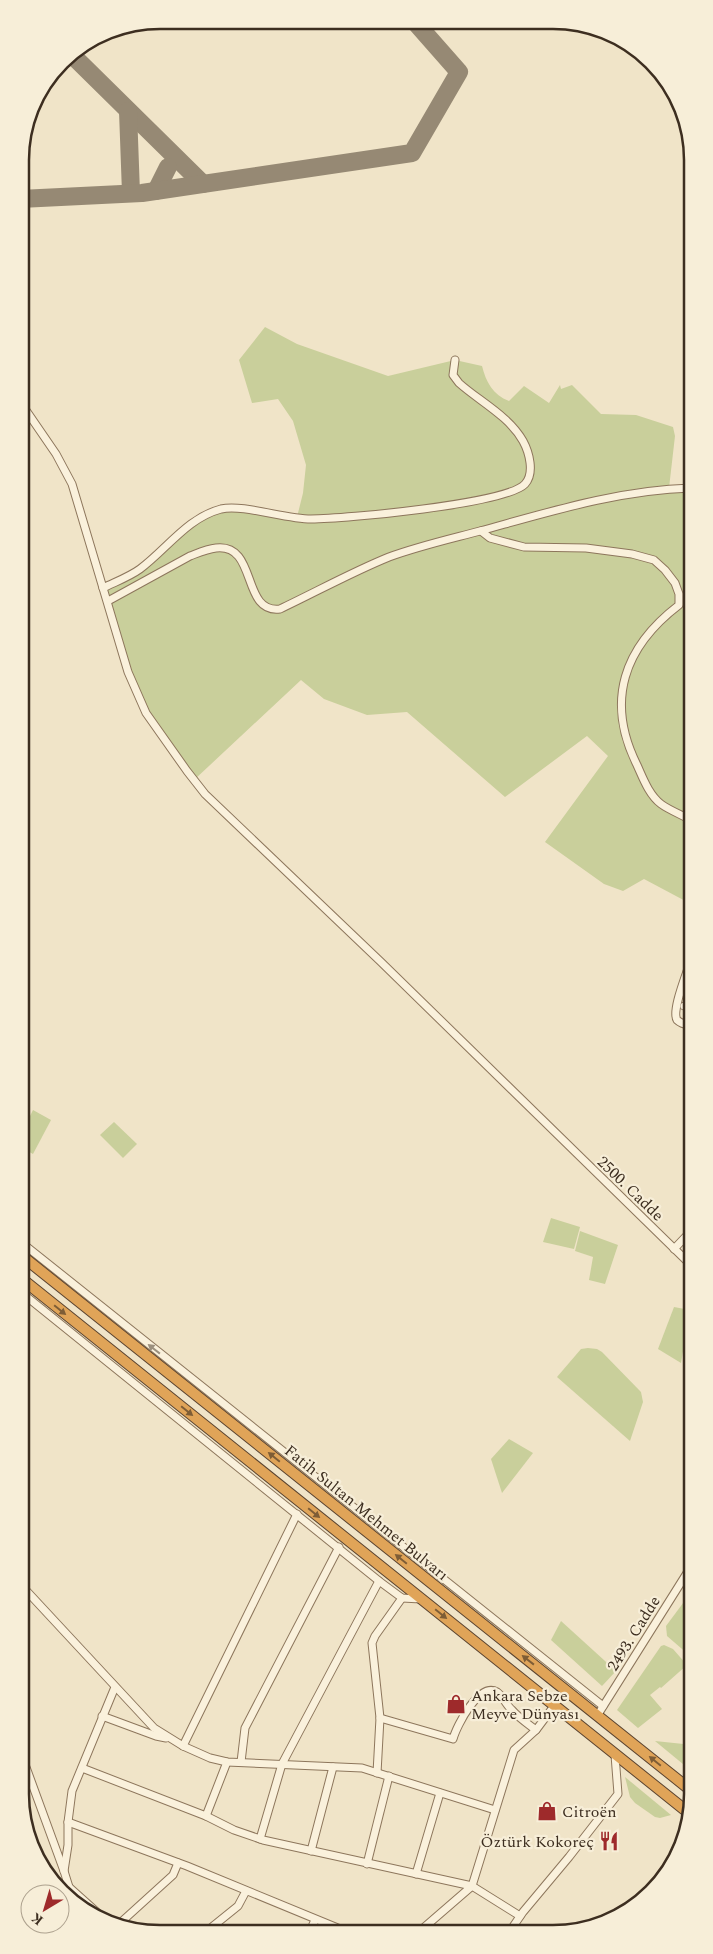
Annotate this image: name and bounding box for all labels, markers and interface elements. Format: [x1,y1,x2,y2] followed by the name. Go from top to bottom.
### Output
[591,1151,669,1227] street label: 2500. Cadde
[53,1304,66,1315] one-way arrow
[147,1344,161,1354] one-way arrow
[180,1406,193,1417] one-way arrow
[279,1439,454,1587] street label: Fatih Sultan Mehmet Bulvarı
[267,1452,280,1463] one-way arrow
[307,1507,320,1518] one-way arrow
[394,1553,407,1564] one-way arrow
[601,1591,667,1676] street label: 2493. Cadde
[434,1609,447,1620] one-way arrow
[521,1654,534,1665] one-way arrow
[471,1684,579,1726] place label: Ankara Sebze Meyve Dünyası
[445,1693,467,1715] shop icon: Ankara Sebze Meyve Dünyası
[648,1756,661,1767] one-way arrow
[536,1800,558,1822] shop icon: Citroën
[562,1800,617,1824] place label: Citroën
[481,1830,594,1854] place label: Öztürk Kokoreç
[598,1830,620,1852] restaurant icon: Öztürk Kokoreç
[20,1884,70,1934] north arrow
[26,1907,48,1930] text: K

